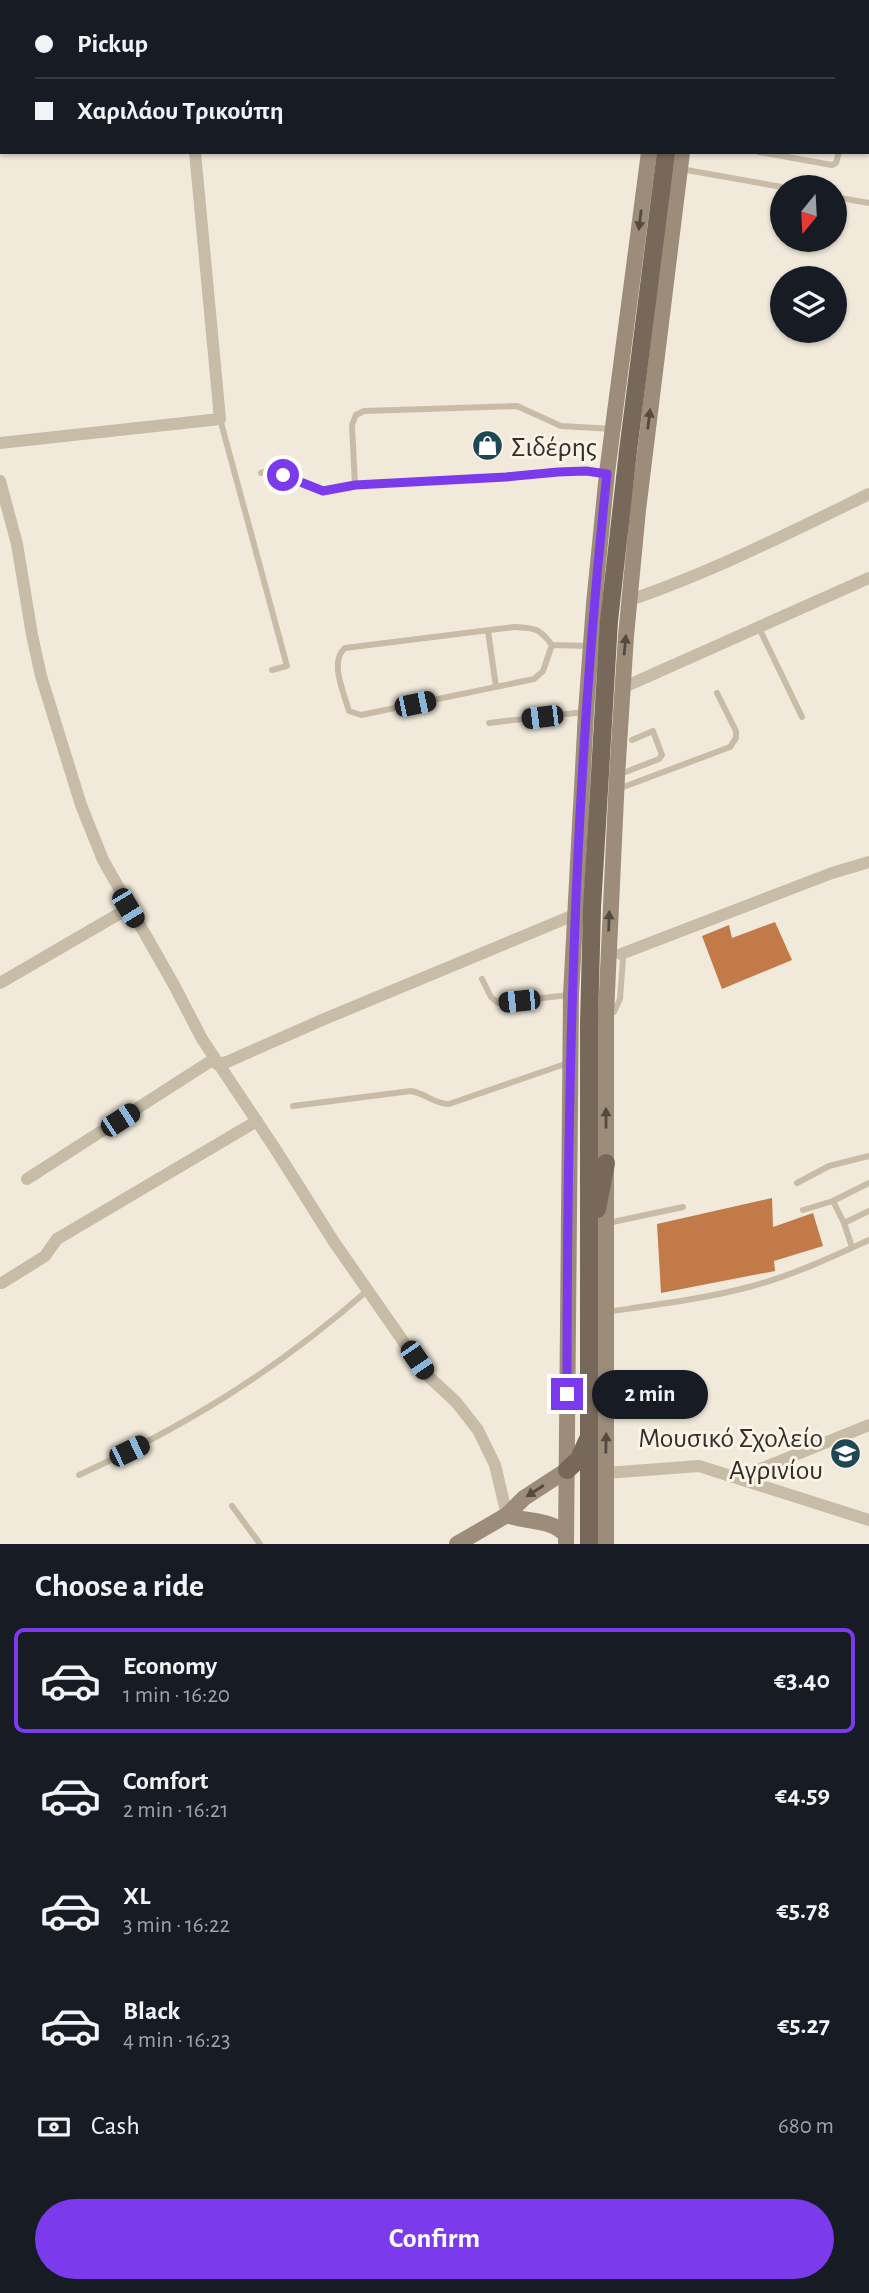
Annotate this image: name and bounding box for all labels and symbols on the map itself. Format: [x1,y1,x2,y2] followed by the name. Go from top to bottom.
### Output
[770,175,847,252] north arrow
[634,209,645,231] one-way arrow
[643,408,654,430] one-way arrow
[471,429,505,463] shop icon: Σιδέρης
[511,434,597,462] place label: Σιδέρης
[267,459,299,491] route start
[620,634,631,656] one-way arrow
[393,689,438,719] car
[520,704,565,730] car
[109,885,148,931] car
[604,910,615,932] one-way arrow
[498,988,541,1014] car
[97,1100,144,1140] car
[600,1107,612,1129] one-way arrow
[397,1337,438,1383] car
[592,1370,707,1418] callout: 2 min
[551,1378,583,1410] route end
[638,1425,823,1485] place label: Μουσικό Σχολείο Αγρινίου
[106,1432,153,1470] car
[600,1432,612,1454] one-way arrow
[829,1436,863,1470] school or university icon: Μουσικό Σχολείο Αγρινίου
[526,1484,545,1497] one-way arrow

